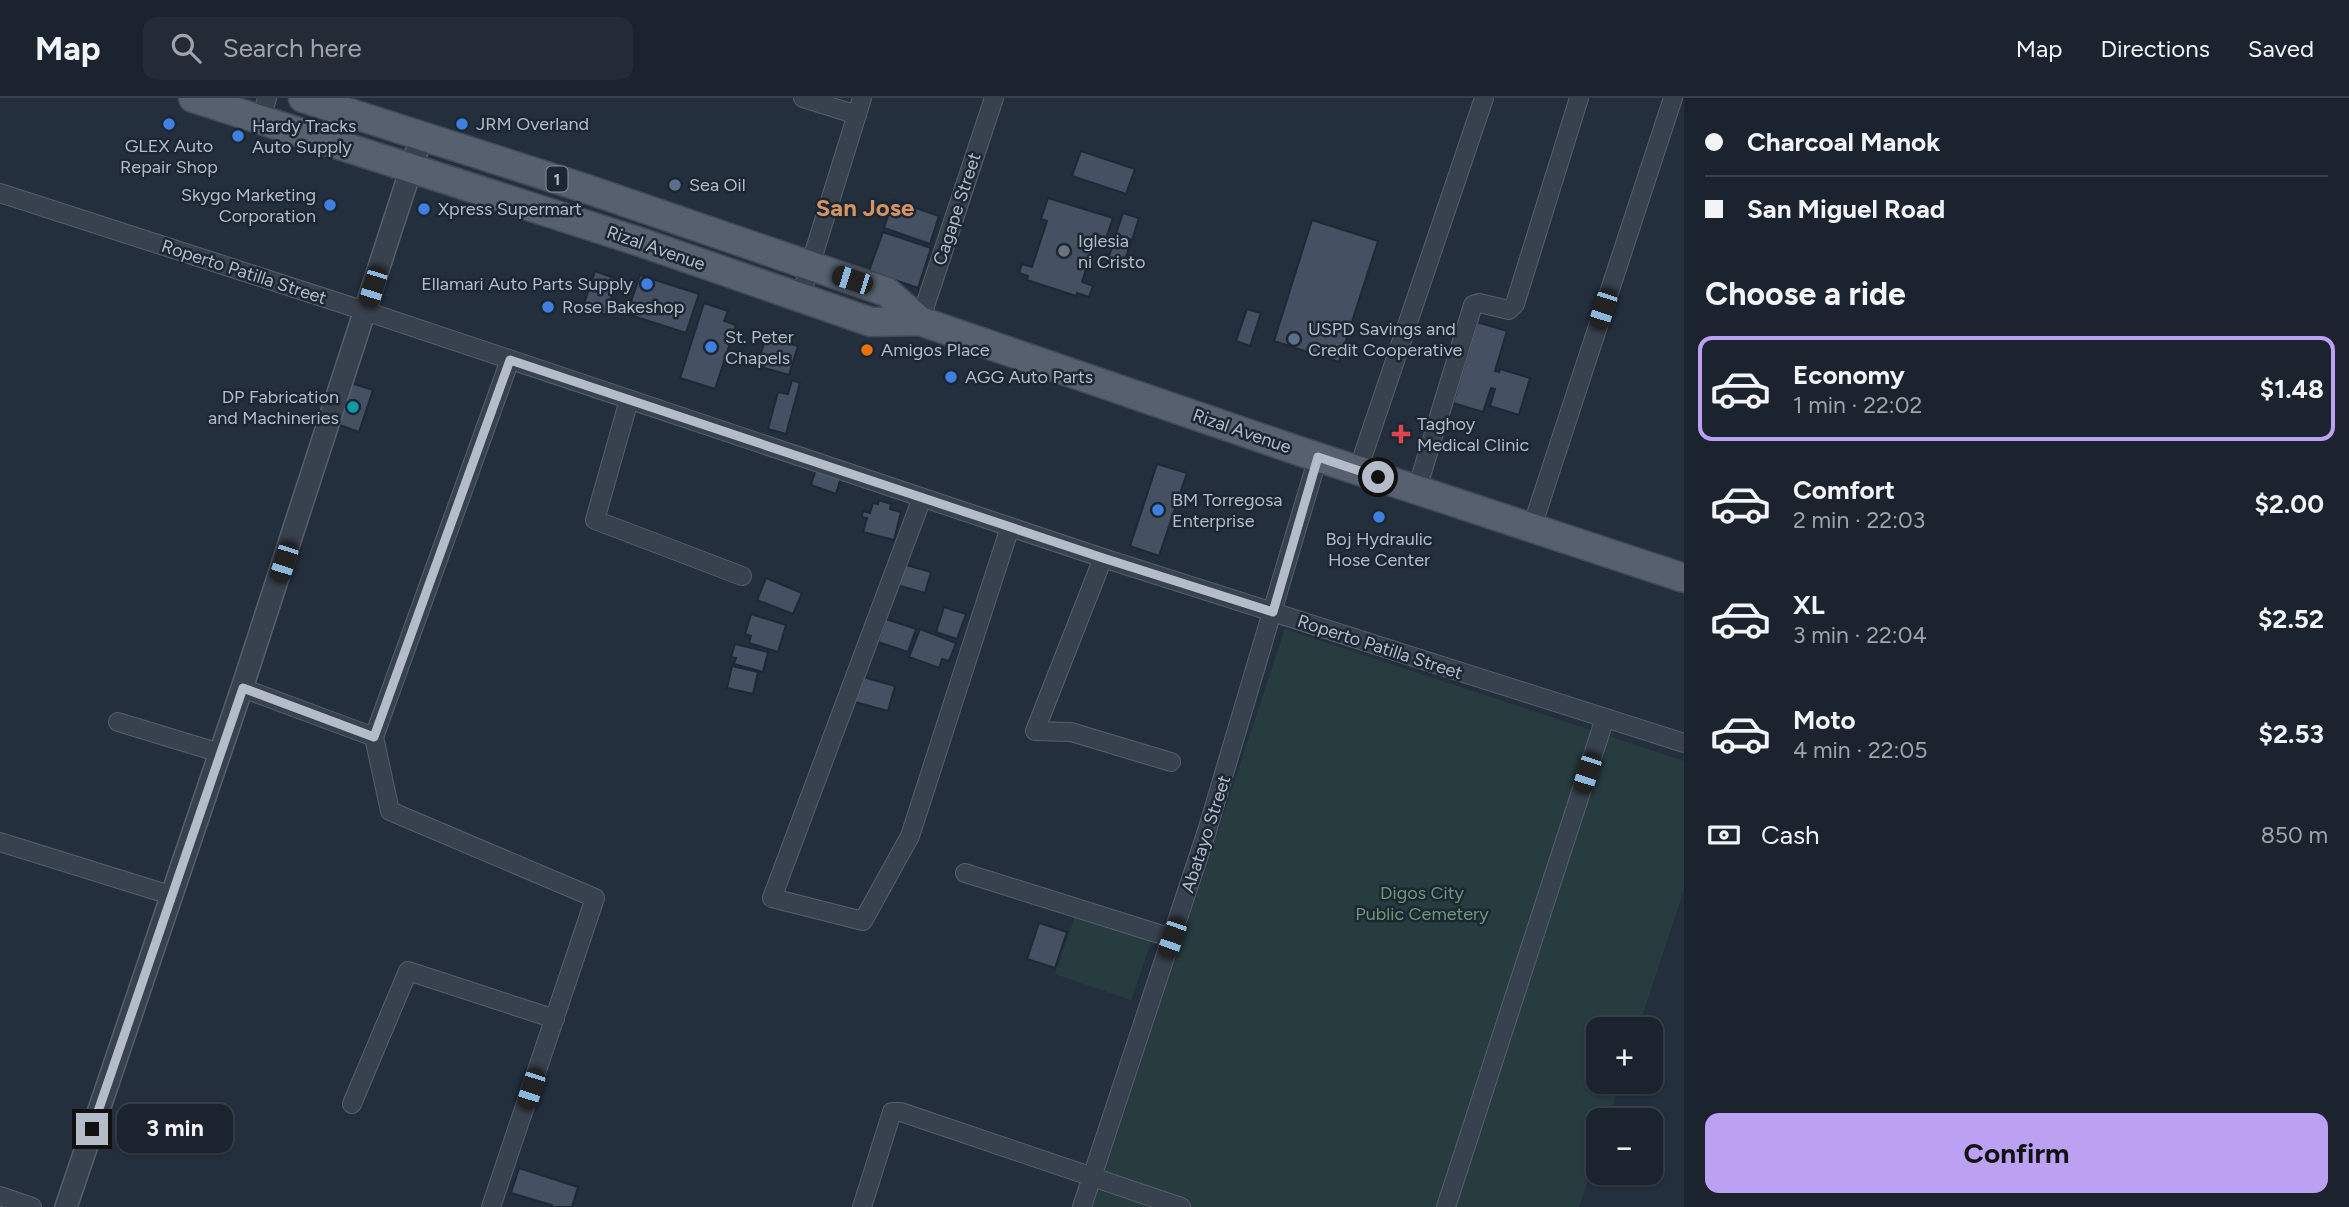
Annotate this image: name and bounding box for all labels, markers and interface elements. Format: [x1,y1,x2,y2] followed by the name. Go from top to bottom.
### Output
[143,17,633,80] search box
[35,29,101,68] text: Map
[167,29,205,67] icon: search
[223,32,362,64] text: Search here
[2016,34,2062,63] text: Map
[2100,34,2210,63] text: Directions
[2248,34,2314,63] text: Saved
[476,113,589,135] place label: JRM Overland
[252,115,356,158] place label: Hardy Tracks Auto Supply
[161,116,177,132] marker: GLEX Auto Repair Shop
[454,116,470,132] marker: JRM Overland
[1747,126,1940,158] text: Charcoal Manok
[230,128,246,144] marker: Hardy Tracks Auto Supply
[120,135,218,178] place label: GLEX Auto Repair Shop
[928,150,986,268] street label: Cagape Street
[546,166,568,192] road number: 1
[689,174,746,196] place label: Sea Oil
[667,177,683,193] marker: Sea Oil
[181,184,316,227] place label: Skygo Marketing Corporation
[816,193,914,222] district label: San Jose
[1747,193,1945,225] text: San Miguel Road
[322,197,338,213] marker: Skygo Marketing Corporation
[438,198,582,220] place label: Xpress Supermart
[416,201,432,217] marker: Xpress Supermart
[604,221,708,275] street label: Rizal Avenue
[1078,230,1146,273] place label: Iglesia ni Cristo
[159,235,329,309] street label: Roperto Patilla Street
[1056,243,1072,259] marker: Iglesia ni Cristo
[357,264,390,310] car
[829,264,876,296] car
[421,273,634,295] place label: Ellamari Auto Parts Supply
[1705,275,1906,313] text: Choose a ride
[639,276,655,292] marker: Ellamari Auto Parts Supply
[1587,286,1620,332] car
[562,296,684,318] place label: Rose Bakeshop
[540,299,556,315] marker: Rose Bakeshop
[1308,318,1463,361] place label: USPD Savings and Credit Cooperative
[725,326,794,369] place label: St. Peter Chapels
[1286,331,1302,347] marker: USPD Savings and Credit Cooperative
[703,339,719,355] marker: St. Peter Chapels
[881,339,990,361] place label: Amigos Place
[859,342,875,358] marker: Amigos Place
[1709,357,1772,420] icon: car
[1793,359,1905,391] text: Economy
[965,366,1093,388] place label: AGG Auto Parts
[943,369,959,385] marker: AGG Auto Parts
[2260,373,2324,405] text: $1.48
[208,386,339,429] place label: DP Fabrication and Machineries
[1793,391,1922,419] text: 1 min · 22:02
[345,399,361,415] marker: DP Fabrication and Machineries
[1190,404,1294,458] street label: Rizal Avenue
[1417,413,1529,456] place label: Taghoy Medical Clinic
[1391,424,1411,444] marker: Taghoy Medical Clinic
[1362,461,1394,493] route start
[1709,472,1772,535] icon: car
[1793,474,1895,506] text: Comfort
[2254,488,2324,520] text: $2.00
[1172,489,1283,532] place label: BM Torregosa Enterprise
[1150,502,1166,518] marker: BM Torregosa Enterprise
[1793,506,1925,534] text: 2 min · 22:03
[1371,509,1387,525] marker: Boj Hydraulic Hose Center
[1325,528,1433,571] place label: Boj Hydraulic Hose Center
[268,539,301,585] car
[1709,587,1772,650] icon: car
[1793,589,1825,621] text: XL
[2258,603,2324,635] text: $2.52
[1295,610,1465,684] street label: Roperto Patilla Street
[1793,621,1927,649] text: 3 min · 22:04
[1709,702,1772,765] icon: car
[1793,704,1856,736] text: Moto
[2259,718,2324,750] text: $2.53
[1793,736,1927,764] text: 4 min · 22:05
[1571,750,1604,796] car
[1177,772,1235,896] street label: Abatayo Street
[1705,816,1743,854] icon: cash
[1761,819,1820,851] text: Cash
[2261,821,2328,849] text: 850 m
[1355,882,1489,925] park label: Digos City Public Cemetery
[1156,915,1189,961] car
[1586,1017,1663,1185] map controls
[1586,1017,1663,1094] button: +
[515,1066,548,1112] car
[116,1104,232,1154] callout: 3 min
[1586,1108,1663,1185] button: −
[76,1113,108,1145] route end
[1705,1113,2328,1193] button: Confirm
[146,1114,204,1142] text: 3 min

